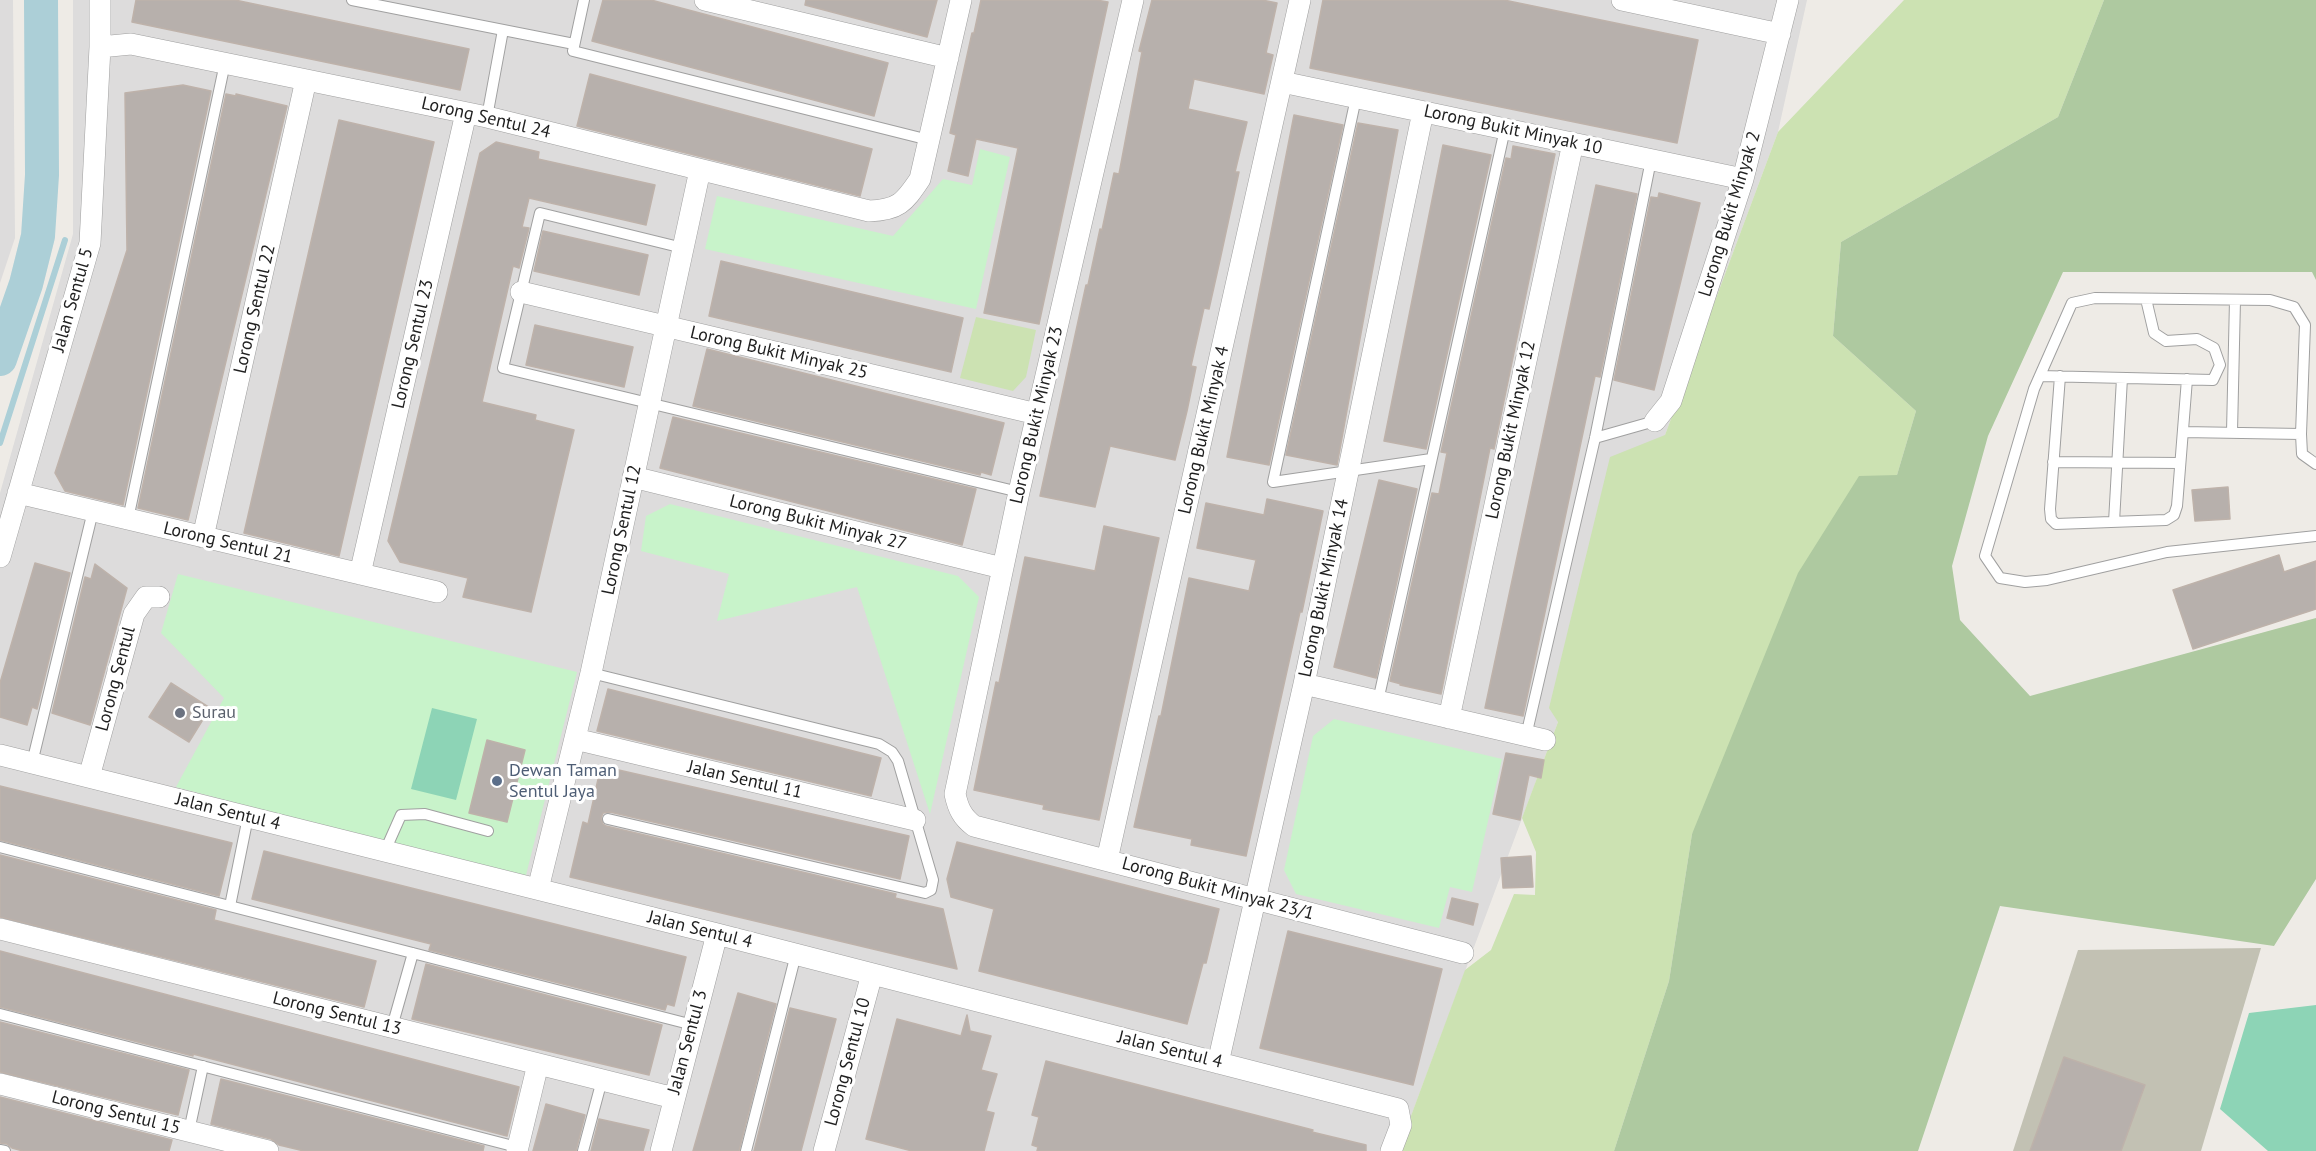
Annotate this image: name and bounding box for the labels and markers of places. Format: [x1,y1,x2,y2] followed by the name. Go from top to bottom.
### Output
[192,702,236,724] place label: Surau
[173,706,187,720] marker: Surau
[509,760,617,802] place label: Dewan Taman Sentul Jaya
[490,774,504,788] marker: Dewan Taman Sentul Jaya

